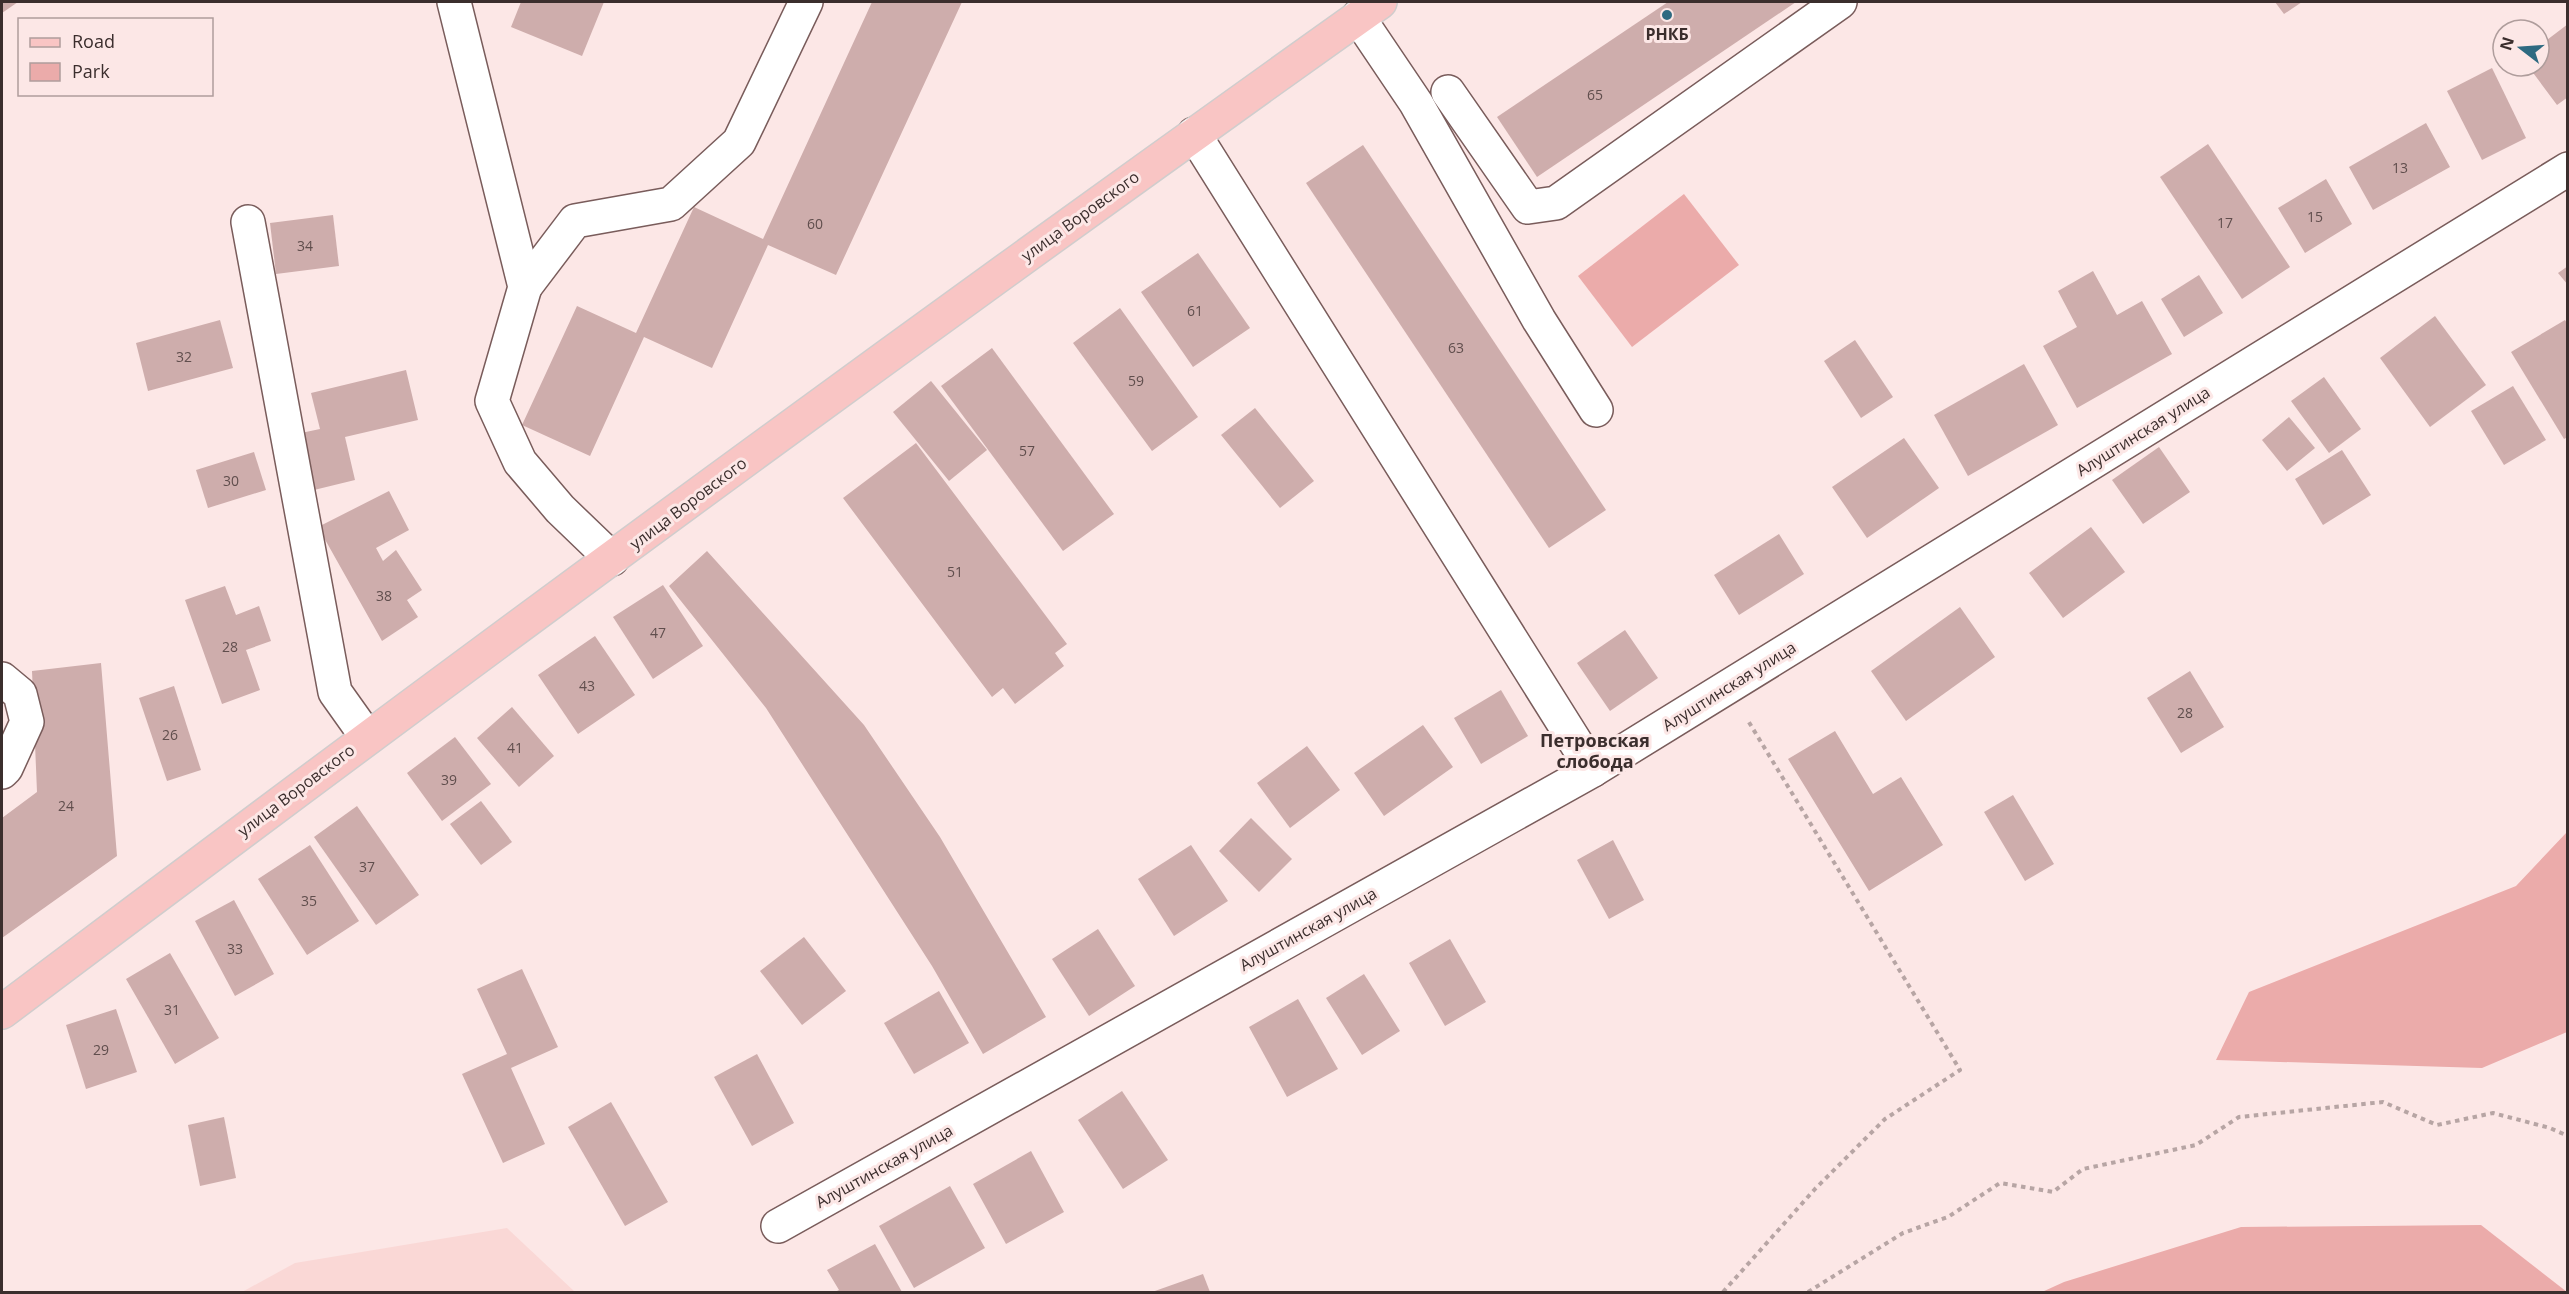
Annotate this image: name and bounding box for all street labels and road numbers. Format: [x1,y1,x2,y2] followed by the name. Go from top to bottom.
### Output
[1016,166,1144,266] street label: улица Воровского
[2072,381,2214,481] street label: Алуштинская улица
[625,452,751,554] street label: улица Воровского
[1658,636,1800,736] street label: Алуштинская улица
[233,739,359,841] street label: улица Воровского
[1236,882,1380,976] street label: Алуштинская улица
[812,1119,956,1213] street label: Алуштинская улица

